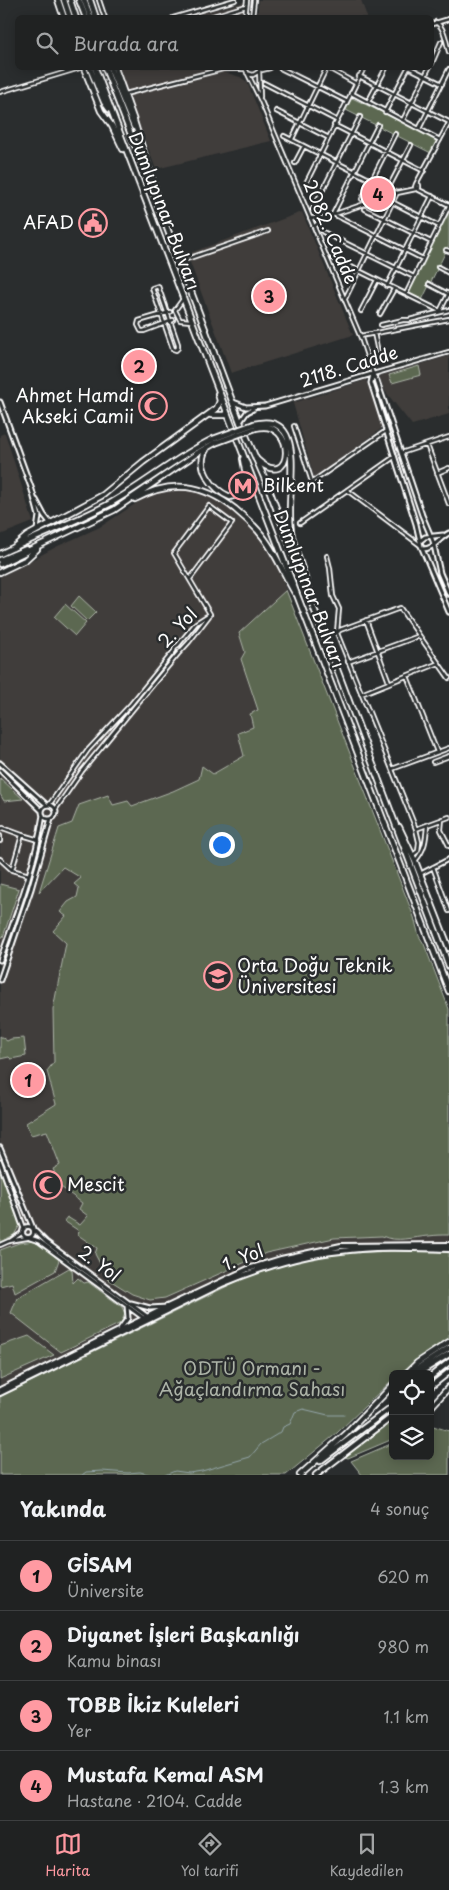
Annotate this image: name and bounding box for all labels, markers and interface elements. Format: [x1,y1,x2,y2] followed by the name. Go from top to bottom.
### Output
[15,15,434,70] search box
[33,29,61,57] icon: search
[73,29,178,57] text: Burada ara
[123,127,208,294] street label: Dumlupınar Bulvarı
[297,175,365,288] street label: 2082. Cadde
[362,175,394,213] pin: 4
[23,208,74,235] place label: AFAD
[78,208,108,238] public building icon: AFAD
[253,277,285,315] pin: 3
[296,338,401,393] street label: 2118. Cadde
[123,347,155,385] pin: 2
[16,381,134,429] place label: Ahmet Hamdi Akseki Camii
[138,391,168,421] mosque icon: Ahmet Hamdi Akseki Camii
[228,471,258,501] metro station icon: Bilkent
[262,471,324,498] place label: Bilkent
[268,505,353,672] street label: Dumlupınar Bulvarı
[151,601,203,653] street label: 2. Yol
[209,832,235,858] your location
[237,951,393,999] place label: Orta Doğu Teknik Üniversitesi
[203,961,233,991] school or university icon: Orta Doğu Teknik Üniversitesi
[12,1061,44,1099] pin: 1
[33,1170,63,1200] mosque icon: Mescit
[67,1170,125,1197] place label: Mescit
[218,1236,267,1277] street label: 1. Yol
[73,1238,127,1288] street label: 2. Yol
[159,1354,345,1402] park label: ODTÜ Ormanı - Ağaçlandırma Sahası
[389,1370,434,1460] map controls
[389,1370,434,1415] button: locate
[389,1415,434,1460] button: layers
[20,1492,106,1524] text: Yakında
[370,1496,429,1520] text: 4 sonuç
[67,1550,132,1578] text: GİSAM
[32,1564,40,1588] text: 1
[377,1564,429,1588] text: 620 m
[67,1578,144,1602] text: Üniversite
[67,1620,299,1648] text: Diyanet İşleri Başkanlığı
[30,1634,42,1658] text: 2
[377,1634,429,1658] text: 980 m
[67,1648,161,1672] text: Kamu binası
[67,1690,239,1718] text: TOBB İkiz Kuleleri
[31,1704,41,1728] text: 3
[383,1704,429,1728] text: 1.1 km
[67,1718,91,1742] text: Yer
[67,1760,264,1788] text: Mustafa Kemal ASM
[31,1774,41,1798] text: 4
[379,1774,429,1798] text: 1.3 km
[67,1788,242,1812] text: Hastane · 2104. Cadde
[45,1830,90,1881] tab: Harita
[181,1830,239,1881] tab: Yol tarifi
[330,1830,404,1881] tab: Kaydedilen

